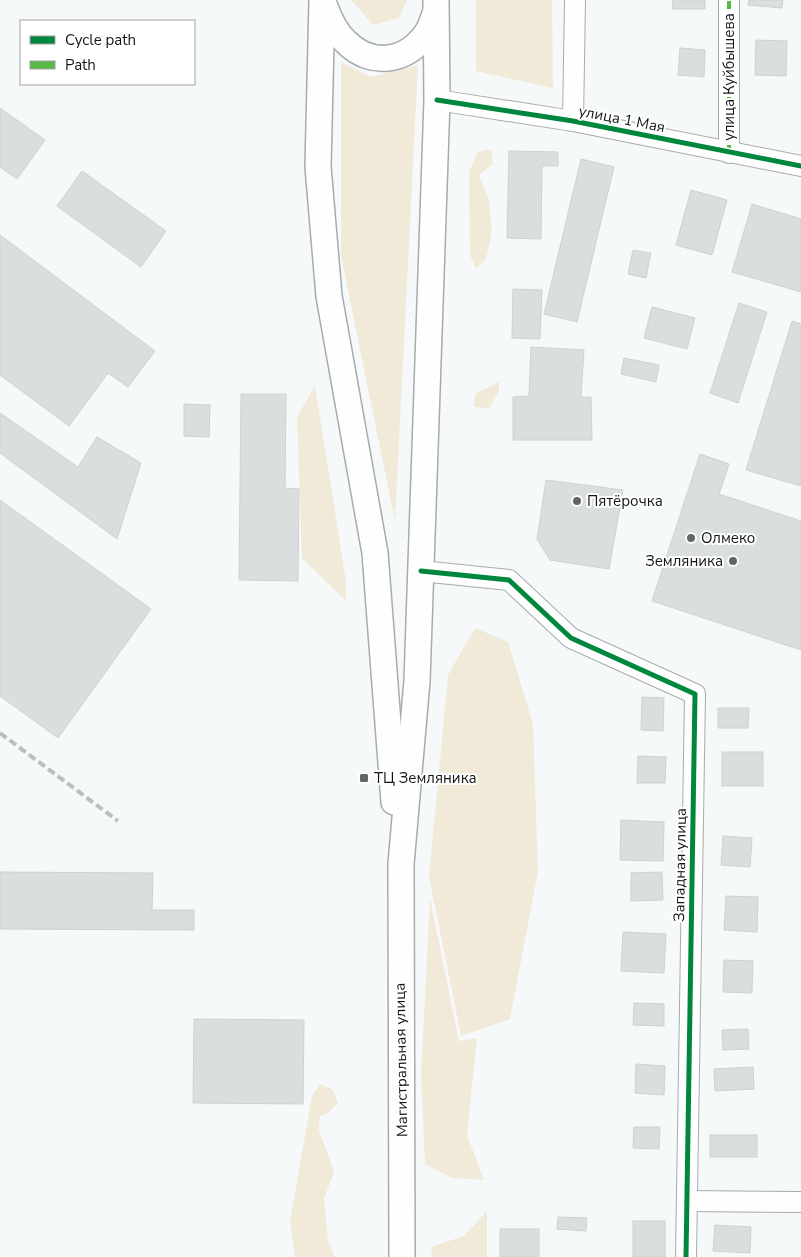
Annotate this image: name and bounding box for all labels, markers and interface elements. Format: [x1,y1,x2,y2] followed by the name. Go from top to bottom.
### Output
[719,13,739,141] street label: улица Куйбышева
[20,20,195,85] legend
[65,30,136,50] text: Cycle path
[65,55,96,75] text: Path
[577,101,667,137] street label: улица 1 Мая
[587,491,663,511] place label: Пятёрочка
[571,495,583,507] marker: Пятёрочка
[701,528,755,548] place label: Олмеко
[685,532,697,544] marker: Олмеко
[645,551,723,571] place label: Земляника
[727,555,739,567] marker: Земляника
[374,768,477,788] place label: ТЦ Земляника
[358,772,370,784] marker: ТЦ Земляника
[669,808,691,922] street label: Западная улица
[390,983,412,1137] street label: Магистральная улица

